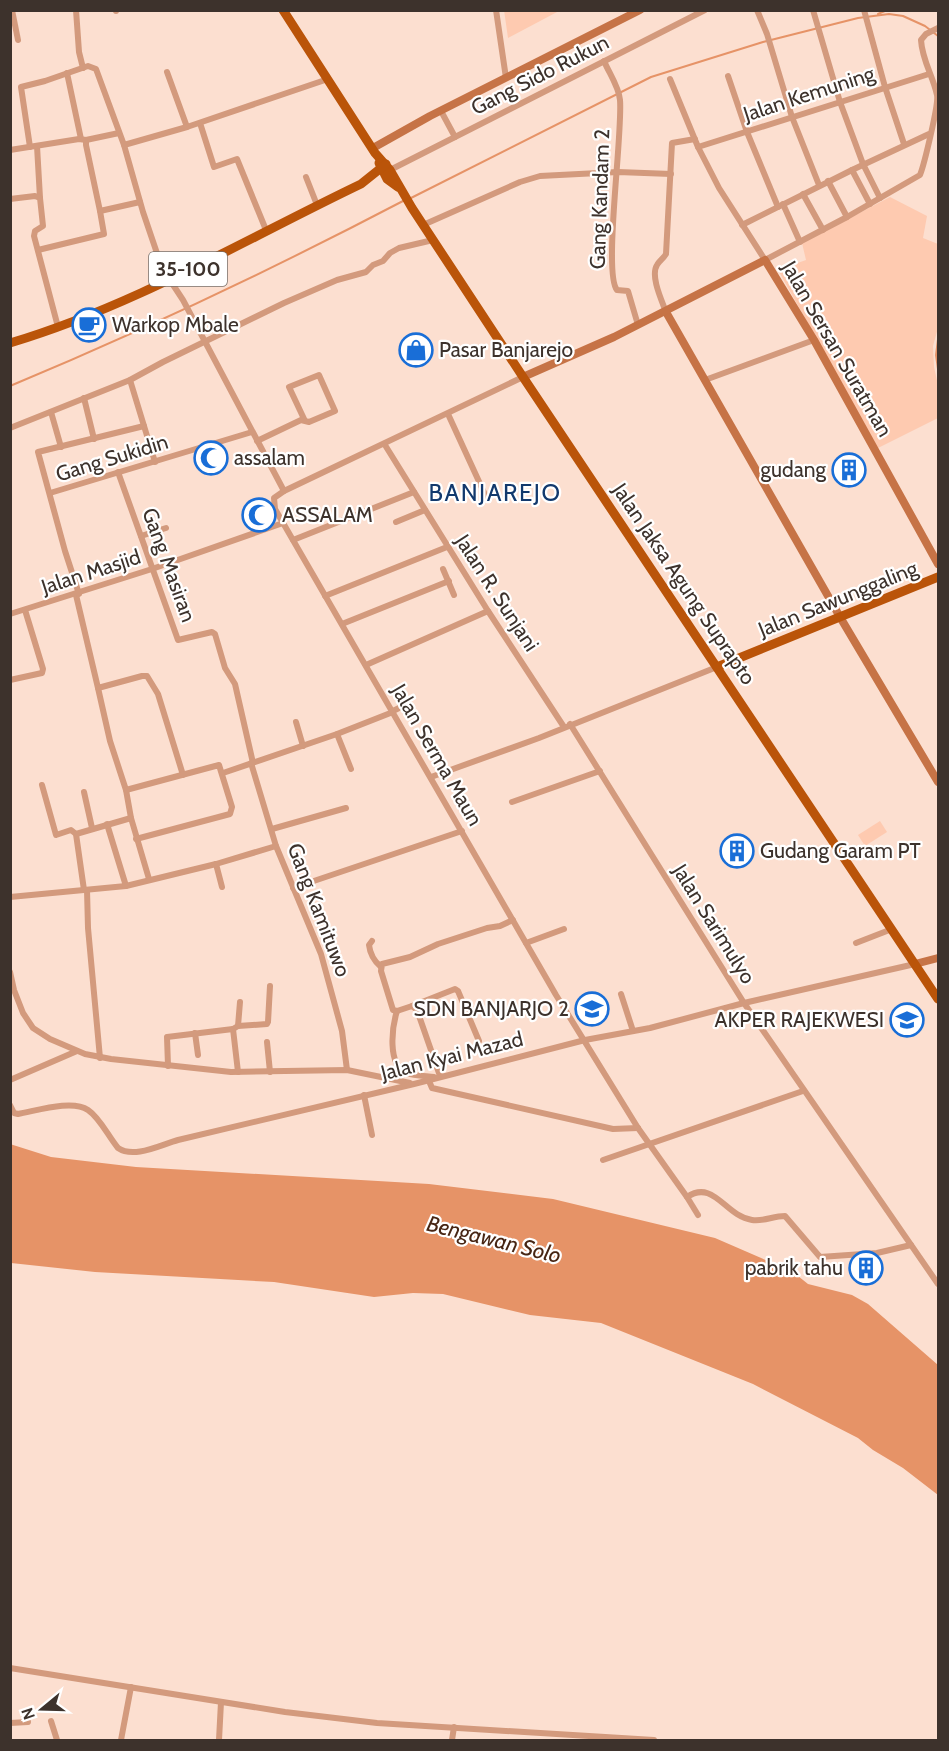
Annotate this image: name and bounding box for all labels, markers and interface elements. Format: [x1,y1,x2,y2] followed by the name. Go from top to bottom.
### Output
[467,29,613,120] street label: Gang Sido Rukun
[739,60,878,127] street label: Jalan Kemuning
[585,128,614,270] street label: Gang Kandam 2
[149,252,227,286] road number: 35-100
[776,256,898,441] street label: Jalan Sersan Suratman
[71,307,107,343] cafe icon: Warkop Mbale
[112,312,239,337] place label: Warkop Mbale
[398,332,434,368] shop icon: Pasar Banjarejo
[439,337,573,363] place label: Pasar Banjarejo
[53,429,171,486] street label: Gang Sukidin
[193,440,229,476] mosque icon: assalam
[234,445,305,470] place label: assalam
[831,452,867,488] building icon: gudang
[761,457,827,482] place label: gudang
[607,477,761,689] street label: Jalan Jaksa Agung Suprapto
[429,478,561,507] district label: BANJAREJO
[241,497,277,533] mosque icon: ASSALAM
[282,502,373,527] place label: ASSALAM
[137,504,202,625] street label: Gang Masiran
[449,529,544,656] street label: Jalan R. Sunjani
[37,544,144,601] street label: Jalan Masjid
[754,555,922,642] street label: Jalan Sawunggaling
[386,679,488,830] street label: Jalan Serma Maun
[719,833,755,869] building icon: Gudang Garam PT
[760,838,921,863] place label: Gudang Garam PT
[283,840,356,980] street label: Gang Kamituwo
[667,858,761,988] street label: Jalan Sarimulyo
[574,991,610,1027] school or university icon: SDN BANJARJO 2
[413,996,569,1021] place label: SDN BANJARJO 2
[889,1002,925,1038] school or university icon: AKPER RAJEKWESI
[715,1007,884,1032] place label: AKPER RAJEKWESI
[377,1026,526,1086] street label: Jalan Kyai Mazad
[424,1210,564,1269] water label: Bengawan Solo
[848,1250,884,1286] building icon: pabrik tahu
[745,1255,843,1280] place label: pabrik tahu
[12,1679,72,1739] north arrow
[17,1705,39,1722] text: N

